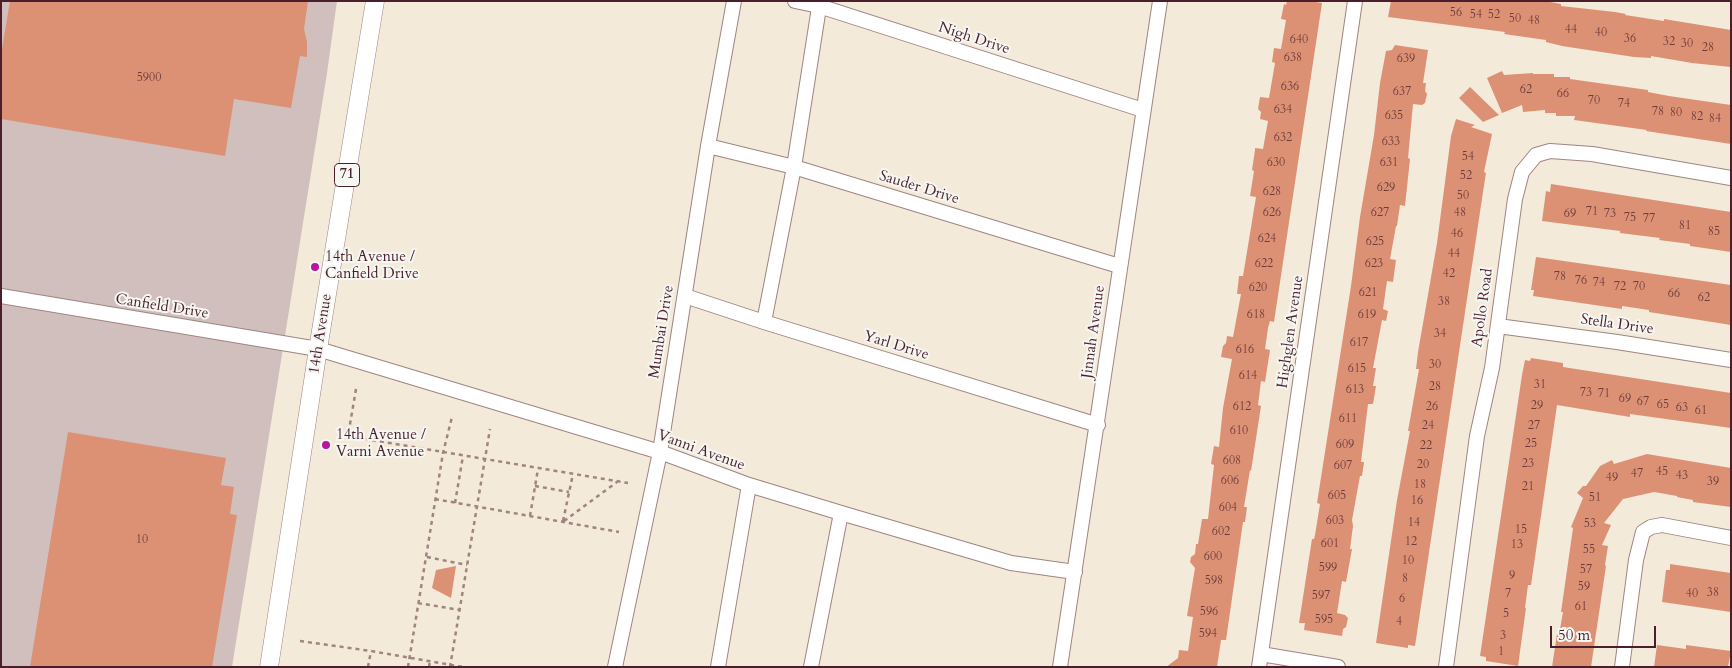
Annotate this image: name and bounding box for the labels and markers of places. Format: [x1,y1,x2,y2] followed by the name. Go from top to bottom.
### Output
[325,249,419,284] place label: 14th Avenue / Canfield Drive
[309,261,321,273] marker: 14th Avenue / Canfield Drive
[336,427,426,462] place label: 14th Avenue / Varni Avenue
[320,439,332,451] marker: 14th Avenue / Varni Avenue

